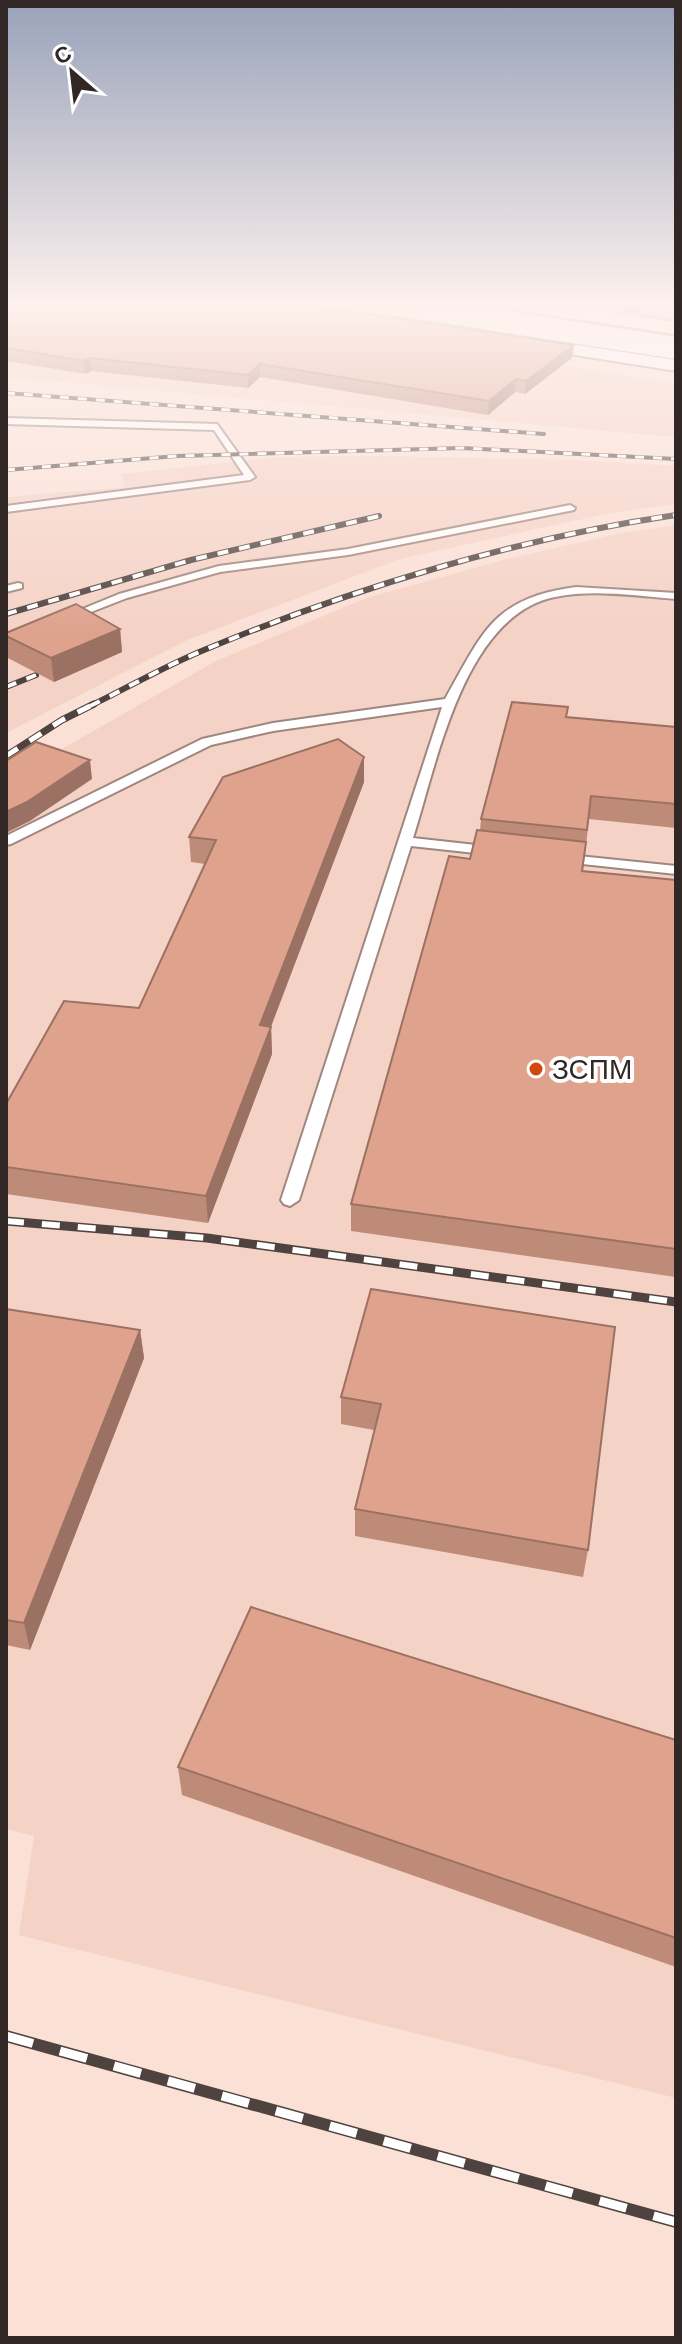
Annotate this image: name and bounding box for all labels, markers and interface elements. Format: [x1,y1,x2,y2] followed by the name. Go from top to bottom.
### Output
[32,32,112,112] north arrow
[49,38,77,71] text: С
[552,1051,632,1088] place label: ЗСПМ
[527,1060,545,1078] marker: ЗСПМ

